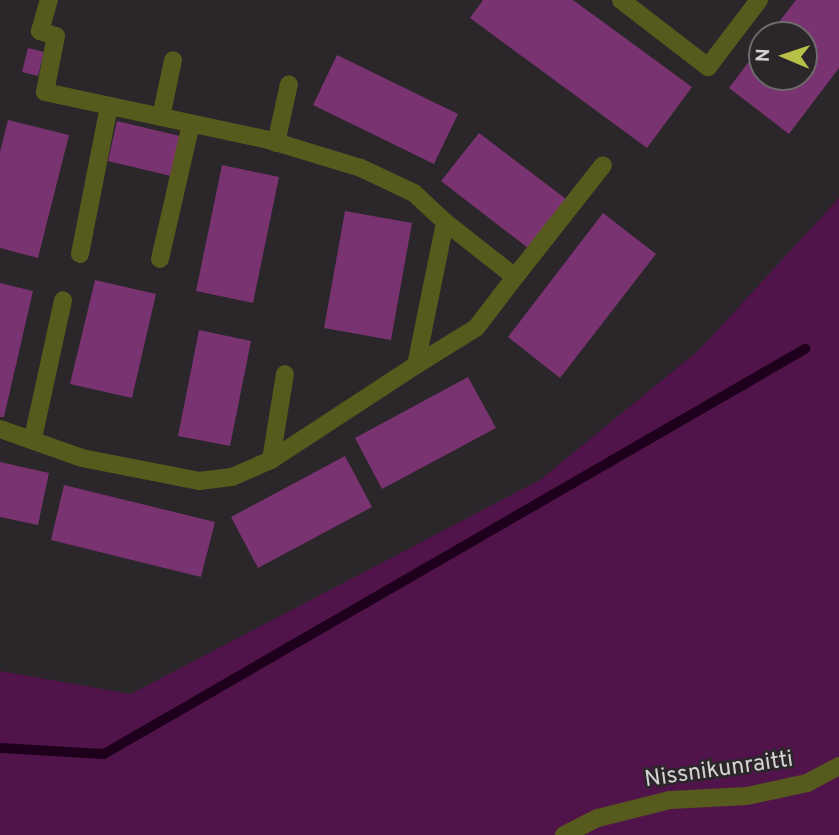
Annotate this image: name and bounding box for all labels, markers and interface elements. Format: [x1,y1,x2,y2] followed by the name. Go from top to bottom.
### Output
[748,21,818,91] north arrow
[752,48,776,63] text: N
[643,747,795,795] street label: Nissnikunraitti

